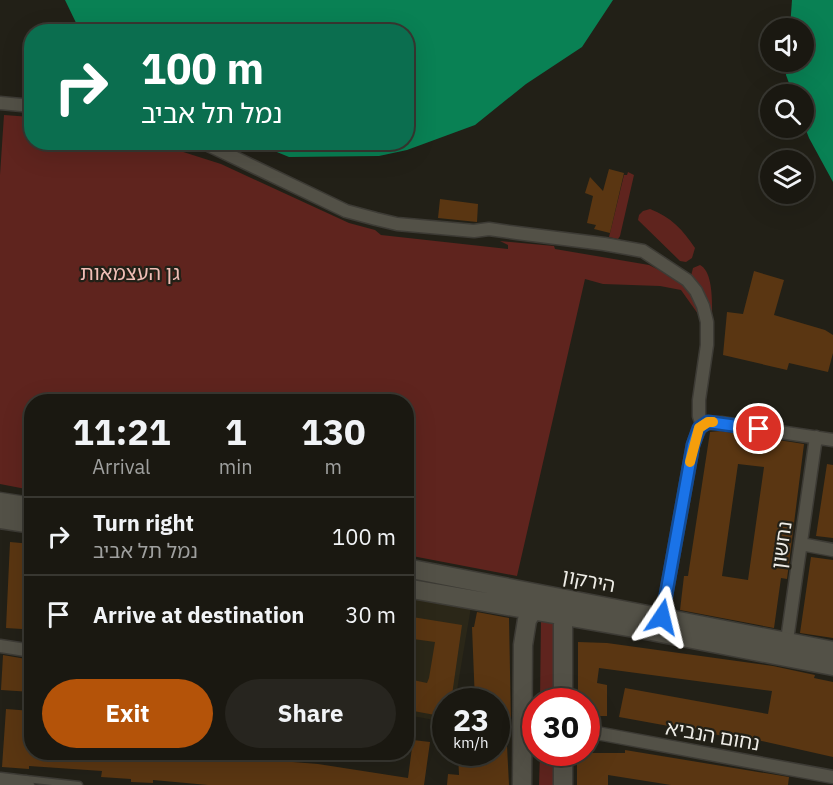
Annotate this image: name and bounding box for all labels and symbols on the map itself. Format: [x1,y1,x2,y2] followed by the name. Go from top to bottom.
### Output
[80,259,180,286] park label: גן העצמאות
[733,403,784,454] pin
[764,519,798,571] street label: נחשון
[560,562,618,598] street label: הירקון
[630,585,694,649] position arrow
[522,688,600,766] speed limit sign: 30
[664,713,762,757] street label: נחום הנביא

